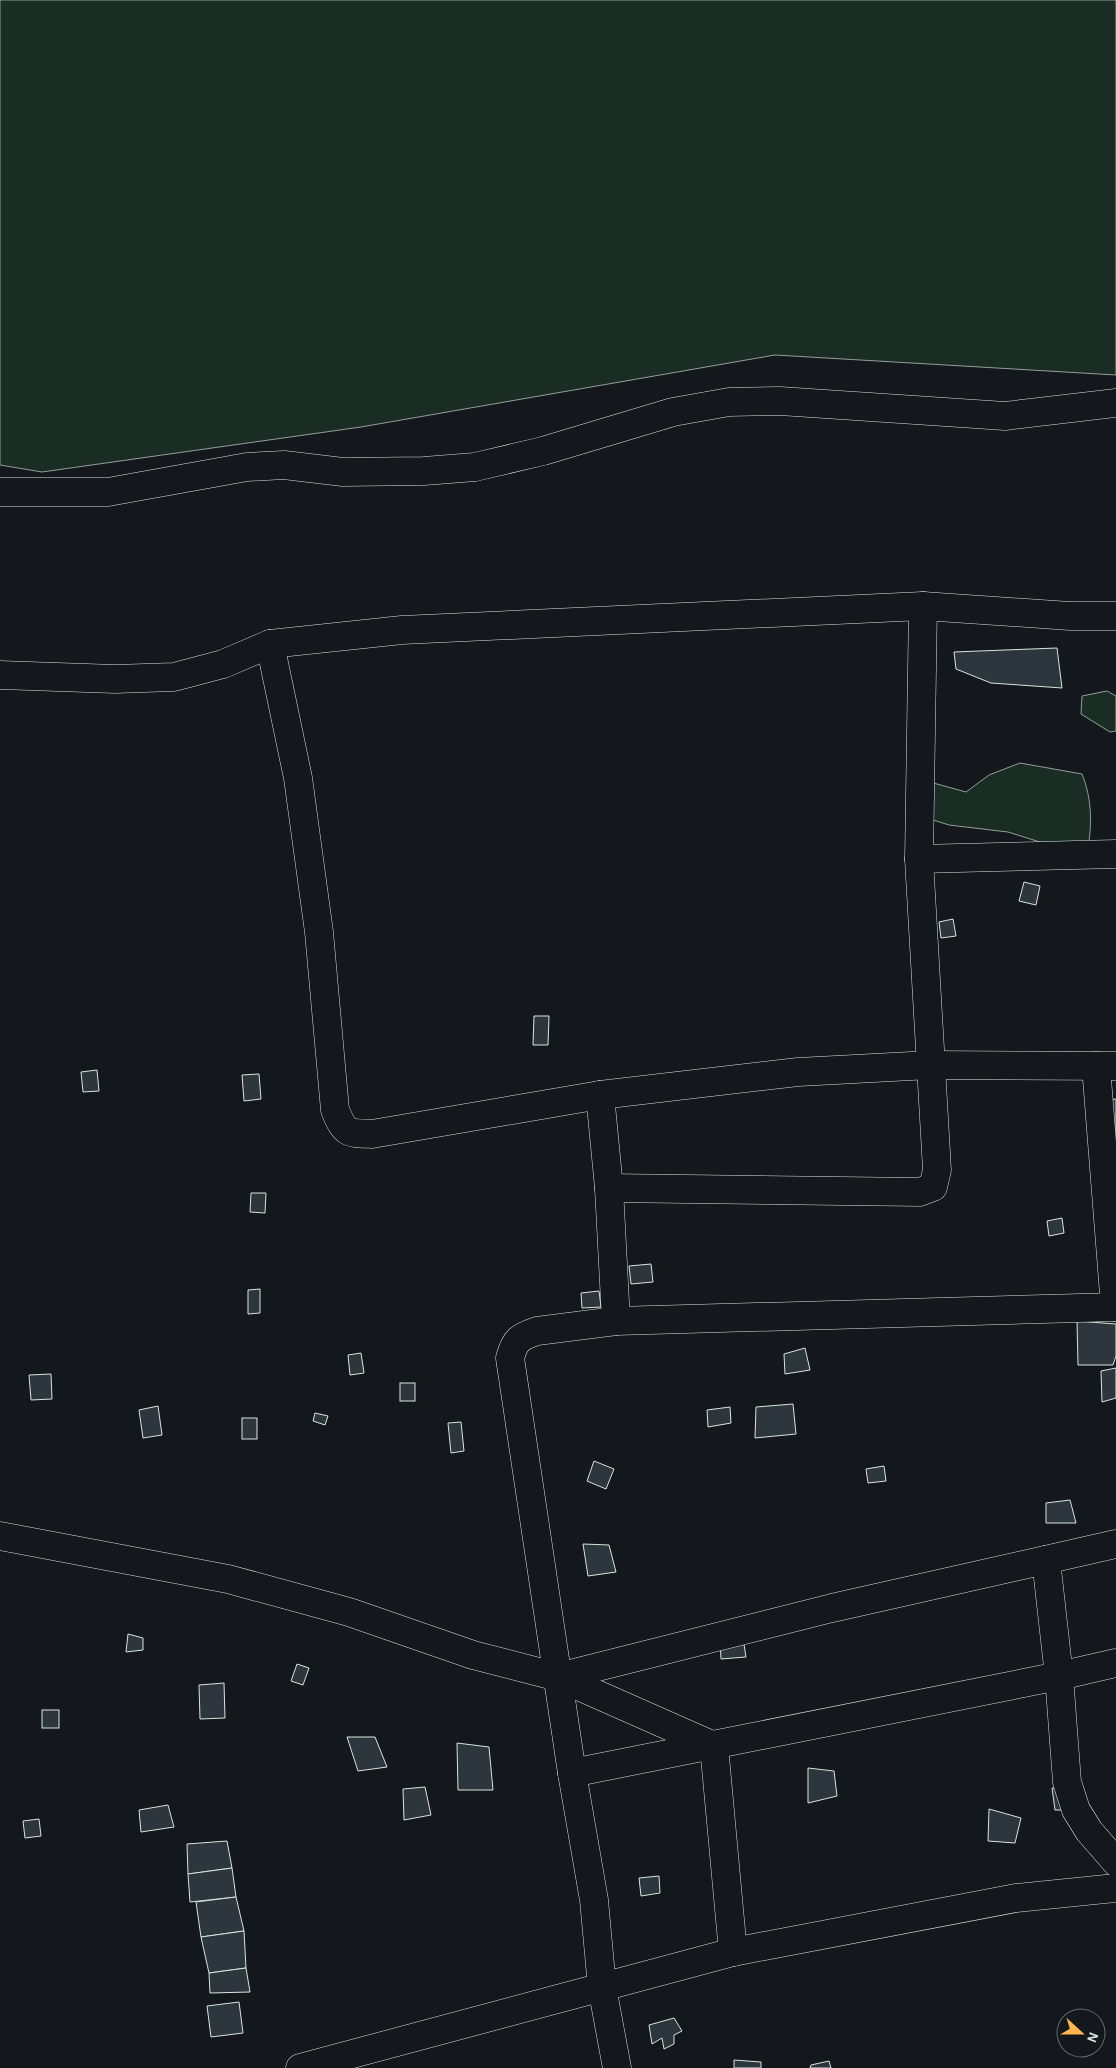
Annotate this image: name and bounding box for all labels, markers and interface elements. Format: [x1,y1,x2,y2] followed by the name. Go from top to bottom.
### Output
[1056,2008,1106,2058] north arrow
[1084,2030,1100,2044] text: N

